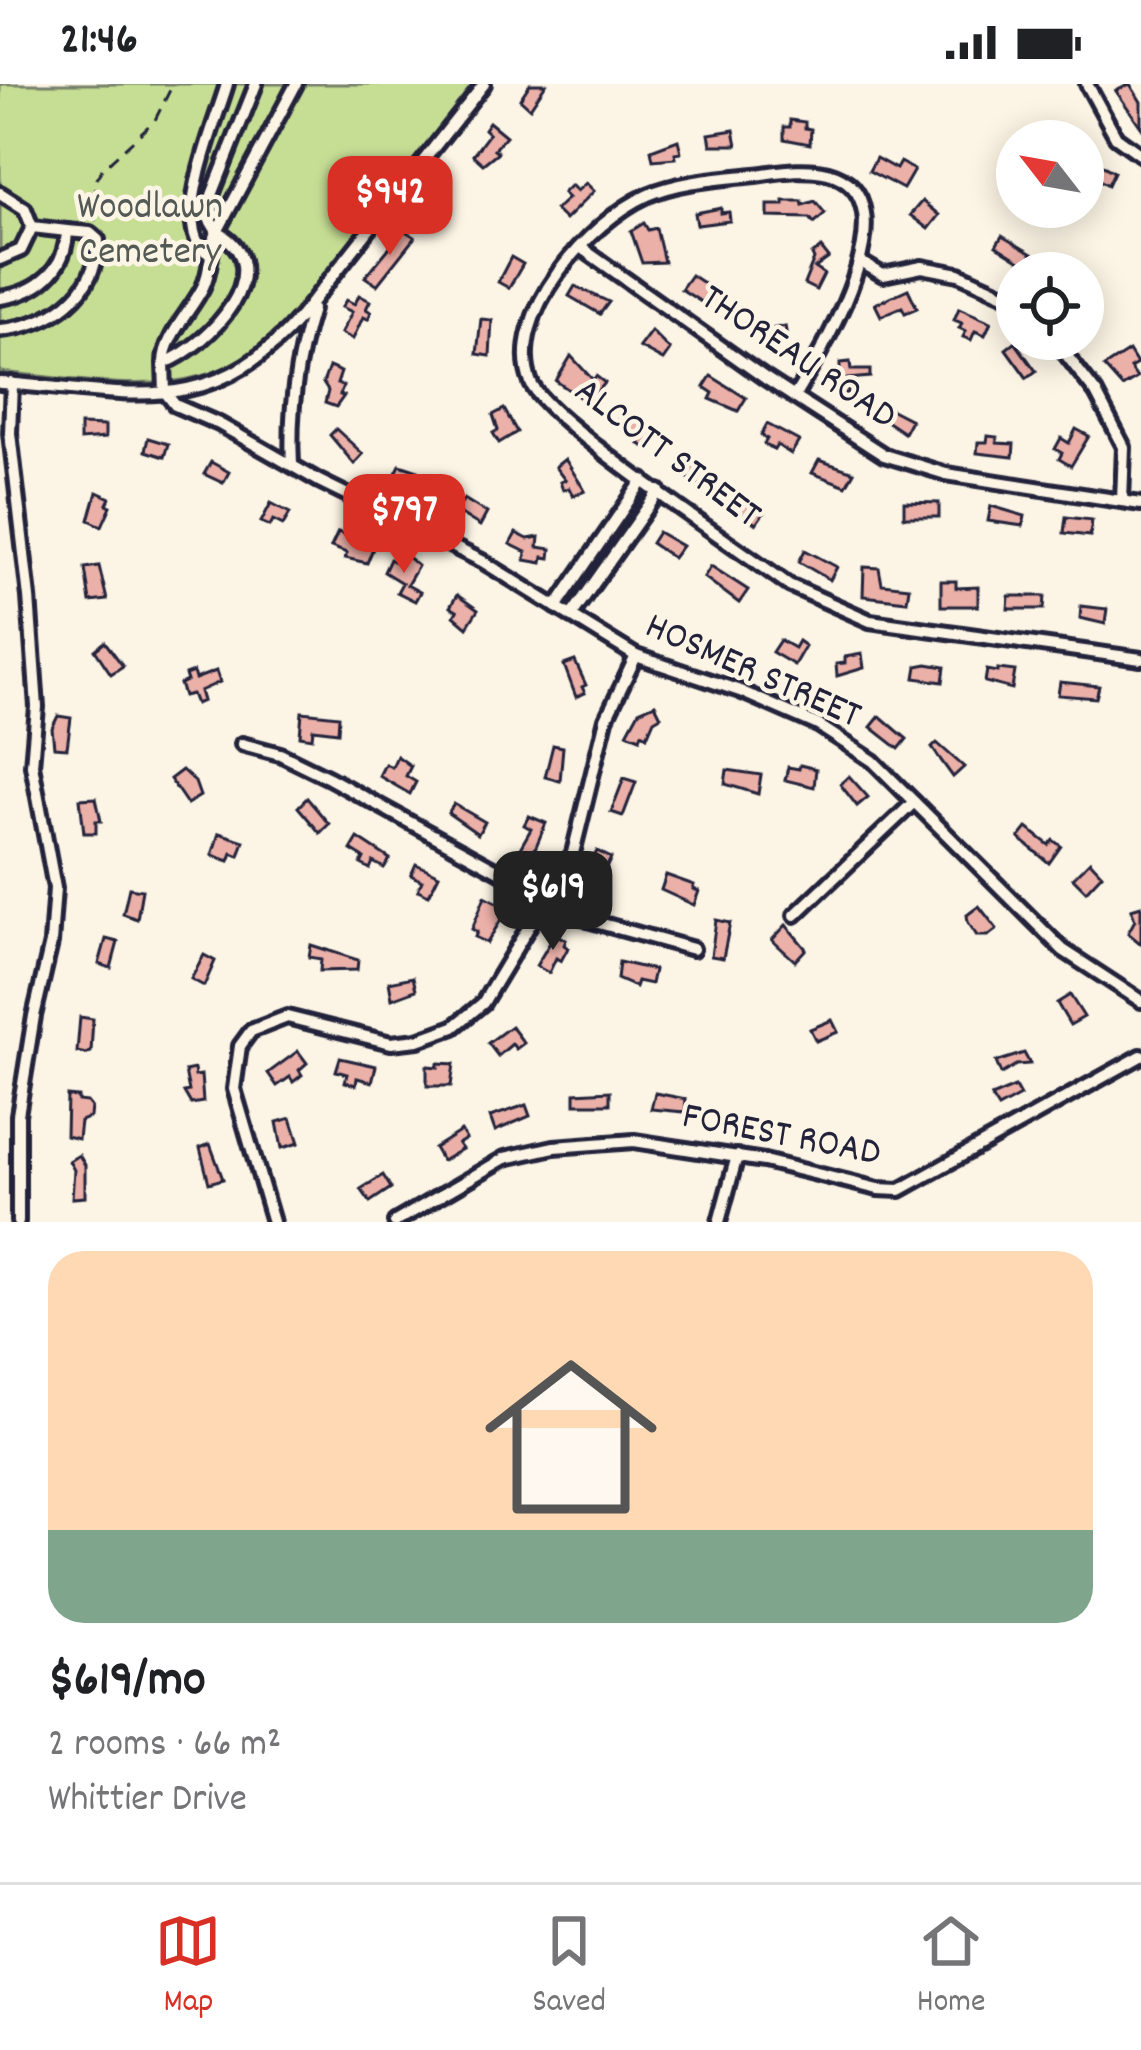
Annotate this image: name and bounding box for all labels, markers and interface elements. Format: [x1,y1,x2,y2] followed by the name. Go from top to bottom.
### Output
[60,10,138,74] text: 21:46
[996,120,1104,228] north arrow
[996,120,1104,360] map controls
[319,156,461,258] pin: $942
[355,167,425,222] text: $942
[77,182,223,282] park label: Woodlawn Cemetery
[996,252,1104,360] button: locate
[688,273,906,445] street label: THOREAU ROAD
[561,366,771,544] street label: ALCOTT STREET
[333,474,475,576] pin: $797
[370,485,438,540] text: $797
[635,601,869,745] street label: HOSMER STREET
[482,851,624,953] pin: $619
[520,862,586,917] text: $619
[677,1091,885,1183] street label: FOREST ROAD
[463,1329,679,1545] icon: home
[48,1647,206,1719] text: $619/mo
[48,1719,281,1774] text: 2 rooms · 66 m²
[48,1774,247,1829] text: Whittier Drive
[155,1908,221,2027] tab: Map
[532,1908,606,2027] tab: Saved
[917,1908,986,2027] tab: Home

